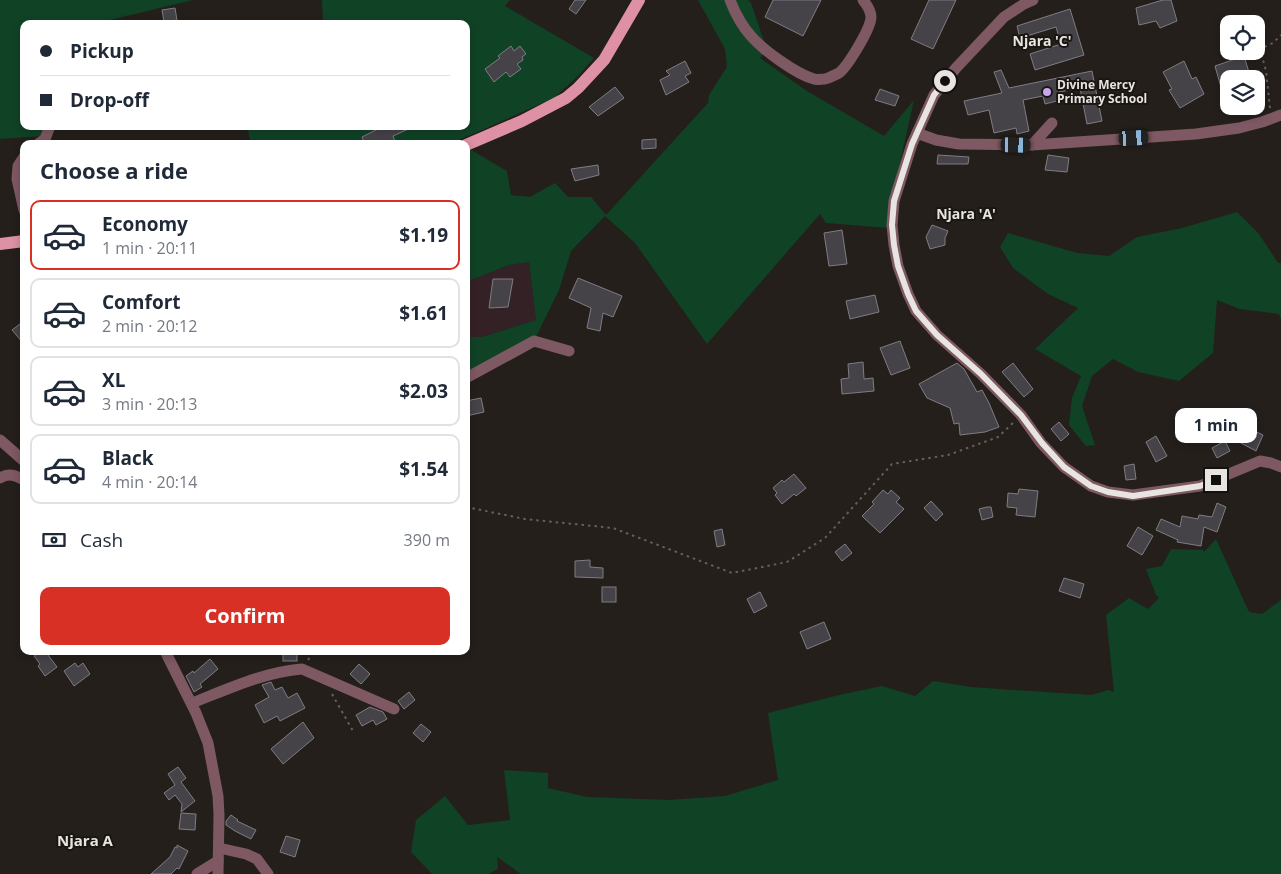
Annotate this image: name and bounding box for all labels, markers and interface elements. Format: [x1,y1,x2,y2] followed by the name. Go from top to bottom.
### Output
[1220,15,1265,115] map controls
[1220,15,1265,60] button: locate
[1013,31,1071,50] district label: Njara 'C'
[70,38,134,64] text: Pickup
[934,70,956,92] route start
[1220,70,1265,115] button: layers
[1057,76,1147,107] place label: Divine Mercy Primary School
[1041,86,1053,98] marker: Divine Mercy Primary School
[70,87,149,113] text: Drop-off
[1118,130,1149,146] car
[1000,137,1031,153] car
[40,155,188,185] text: Choose a ride
[936,204,996,223] district label: Njara 'A'
[102,211,188,237] text: Economy
[42,213,87,258] icon: car
[399,222,448,248] text: $1.19
[102,237,197,259] text: 1 min · 20:11
[102,289,181,315] text: Comfort
[42,291,87,336] icon: car
[399,300,448,326] text: $1.61
[102,315,197,337] text: 2 min · 20:12
[102,367,125,393] text: XL
[42,369,87,414] icon: car
[399,378,448,404] text: $2.03
[102,393,197,415] text: 3 min · 20:13
[1175,408,1257,442] callout: 1 min
[1194,414,1238,436] text: 1 min
[102,445,154,471] text: Black
[42,447,87,492] icon: car
[399,456,448,482] text: $1.54
[1205,469,1227,491] route end
[102,471,197,493] text: 4 min · 20:14
[40,526,68,554] icon: cash
[80,527,123,553] text: Cash
[404,529,450,551] text: 390 m
[40,587,450,645] button: Confirm
[57,830,114,850] district label: Njara A

